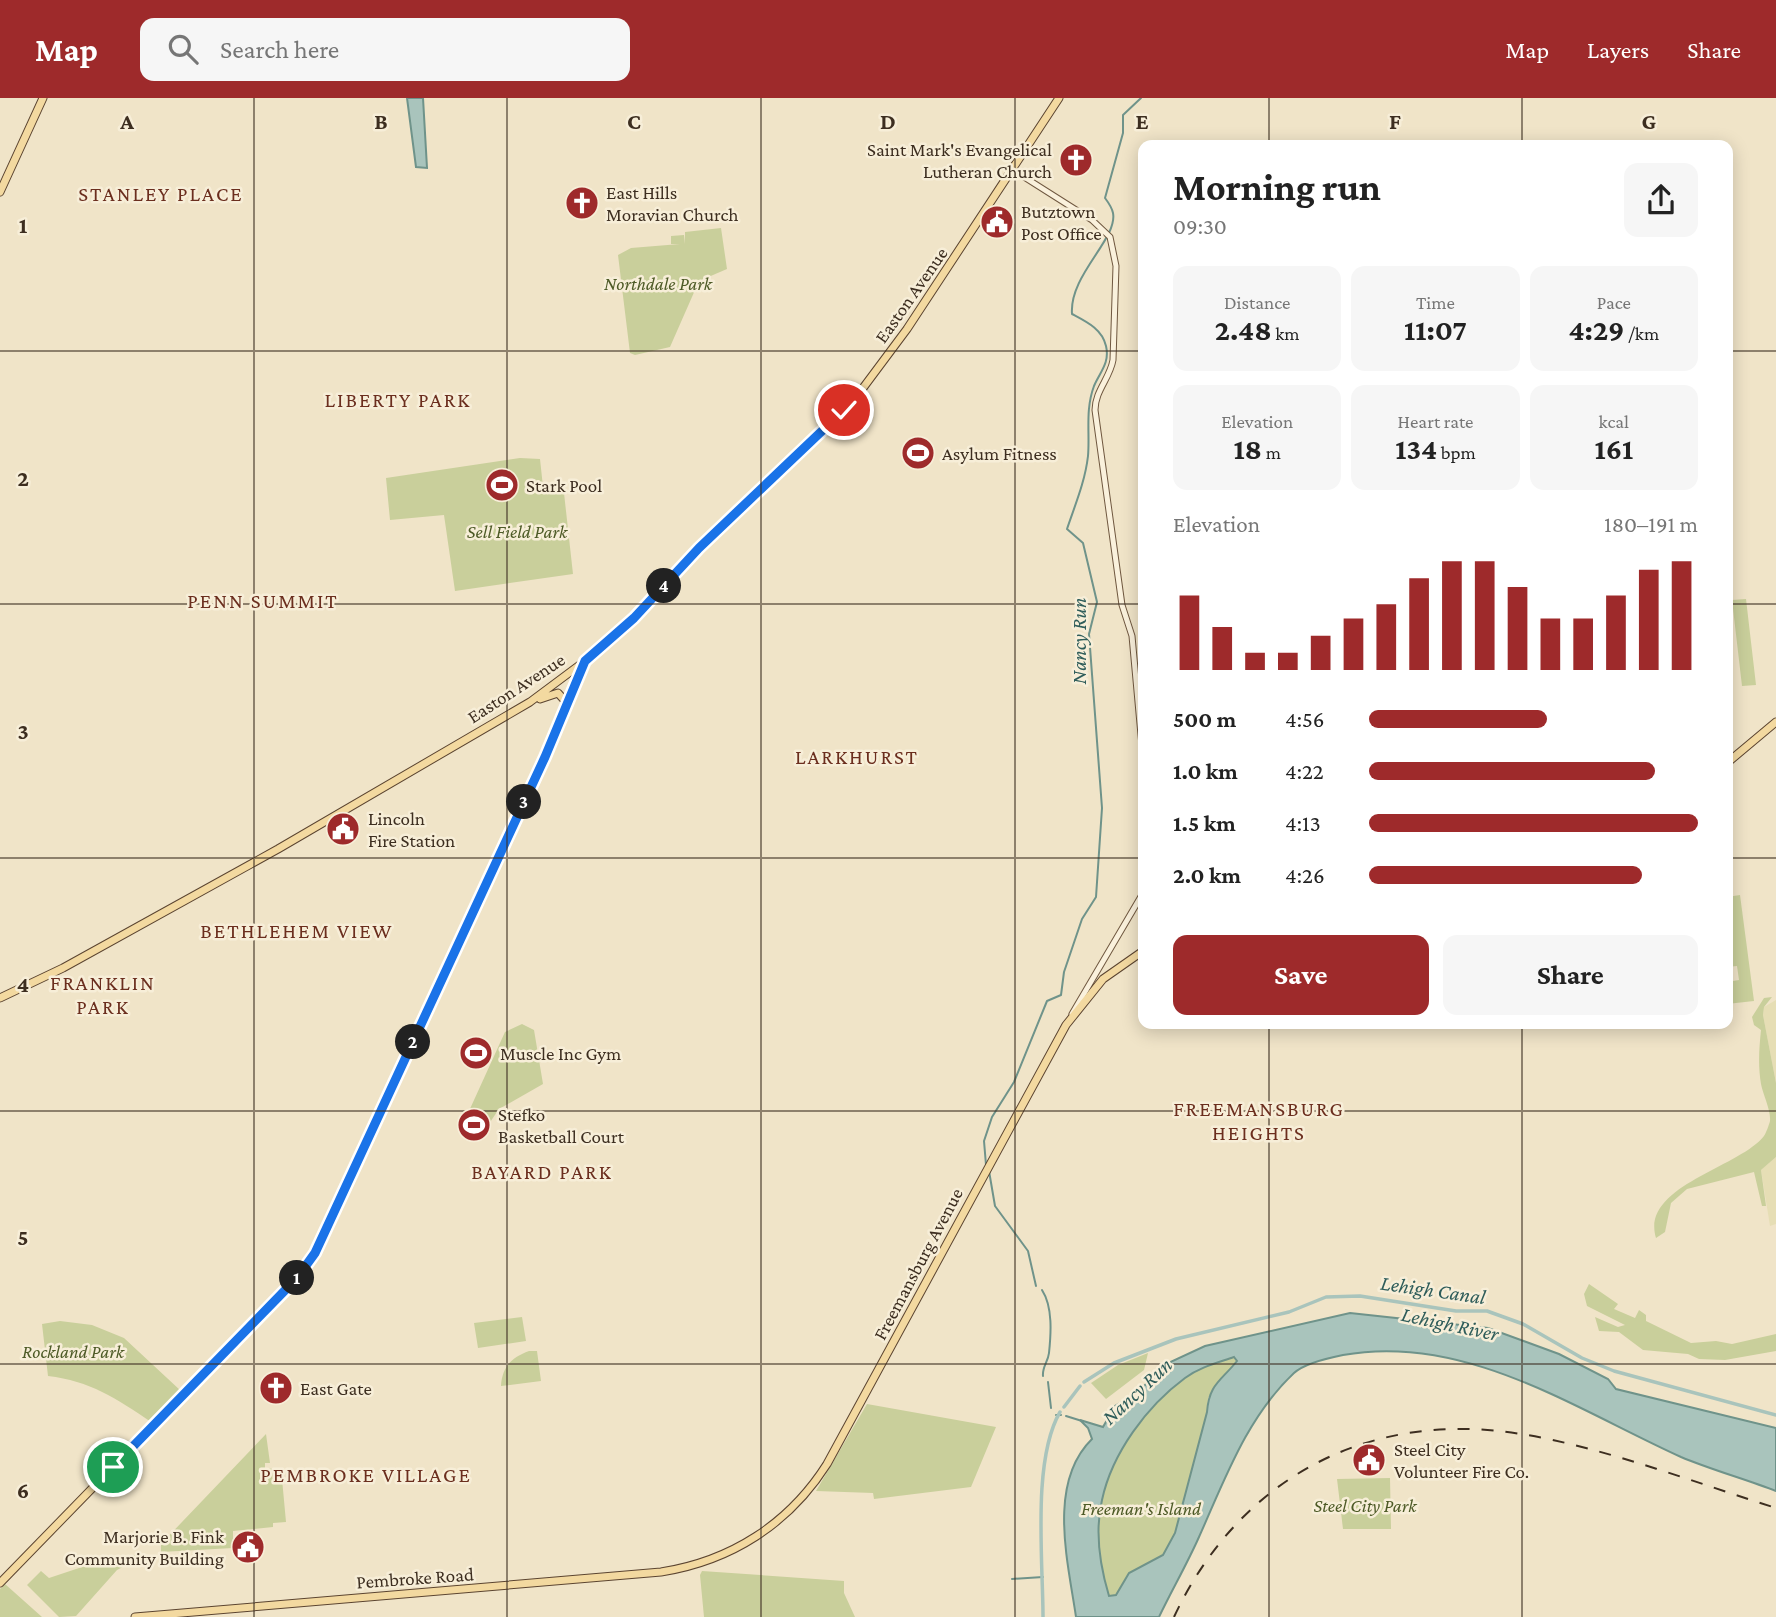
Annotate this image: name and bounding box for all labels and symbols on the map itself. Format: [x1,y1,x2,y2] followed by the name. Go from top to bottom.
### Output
[119,108,134,134] text: A
[374,108,388,134] text: B
[627,108,641,134] text: C
[880,108,896,134] text: D
[1135,108,1149,134] text: E
[1389,108,1401,134] text: F
[1642,108,1657,134] text: G
[867,139,1052,182] place label: Saint Mark's Evangelical Lutheran Church
[1057,141,1095,179] church icon: Saint Mark's Evangelical Lutheran Church
[78,182,244,206] district label: STANLEY PLACE
[606,182,738,225] place label: East Hills Moravian Church
[563,184,601,222] church icon: East Hills Moravian Church
[1021,201,1102,244] place label: Butztown Post Office
[978,203,1016,241] public building icon: Butztown Post Office
[19,212,28,238] text: 1
[870,243,952,347] street label: Easton Avenue
[604,273,713,294] park label: Northdale Park
[814,380,874,440] pin
[325,388,471,412] district label: LIBERTY PARK
[899,434,937,472] sports icon: Asylum Fitness
[942,443,1057,464] place label: Asylum Fitness
[17,465,29,491] text: 2
[483,466,521,504] sports icon: Stark Pool
[526,475,602,496] place label: Stark Pool
[467,521,568,542] park label: Sell Field Park
[646,568,682,603] pin: 4
[187,589,339,613] district label: PENN SUMMIT
[1067,598,1091,684] water label: Nancy Run
[463,649,569,727] street label: Easton Avenue
[17,718,29,744] text: 3
[795,745,919,769] district label: LARKHURST
[506,784,542,820] pin: 3
[368,808,455,851] place label: Lincoln Fire Station
[324,810,362,848] public building icon: Lincoln Fire Station
[200,919,394,943] district label: BETHLEHEM VIEW
[17,971,29,997] text: 4
[50,971,156,1019] district label: FRANKLIN PARK
[396,1024,430,1060] pin: 2
[457,1034,495,1072] sports icon: Muscle Inc Gym
[500,1043,621,1064] place label: Muscle Inc Gym
[1173,1097,1345,1145] district label: FREEMANSBURG HEIGHTS
[498,1104,625,1147] place label: Stefko Basketball Court
[455,1106,493,1144] sports icon: Stefko Basketball Court
[471,1160,613,1184] district label: BAYARD PARK
[869,1185,967,1343] street label: Freemansburg Avenue
[17,1224,29,1250] text: 5
[280,1260,314,1296] pin: 1
[1379,1271,1488,1309] water label: Lehigh Canal
[1399,1302,1501,1346] water label: Lehigh River
[22,1341,125,1362] park label: Rockland Park
[1097,1353,1177,1429] water label: Nancy Run
[257,1369,295,1407] church icon: East Gate
[300,1378,372,1399] place label: East Gate
[83,1437,143,1497] pin
[1394,1439,1529,1482] place label: Steel City Volunteer Fire Co.
[1350,1441,1388,1479] public building icon: Steel City Volunteer Fire Co.
[260,1463,472,1487] district label: PEMBROKE VILLAGE
[17,1477,29,1503] text: 6
[1313,1495,1417,1516] park label: Steel City Park
[1081,1498,1202,1519] park label: Freeman's Island
[64,1526,225,1569] place label: Marjorie B. Fink Community Building
[229,1528,267,1566] public building icon: Marjorie B. Fink Community Building
[356,1563,474,1593] street label: Pembroke Road

